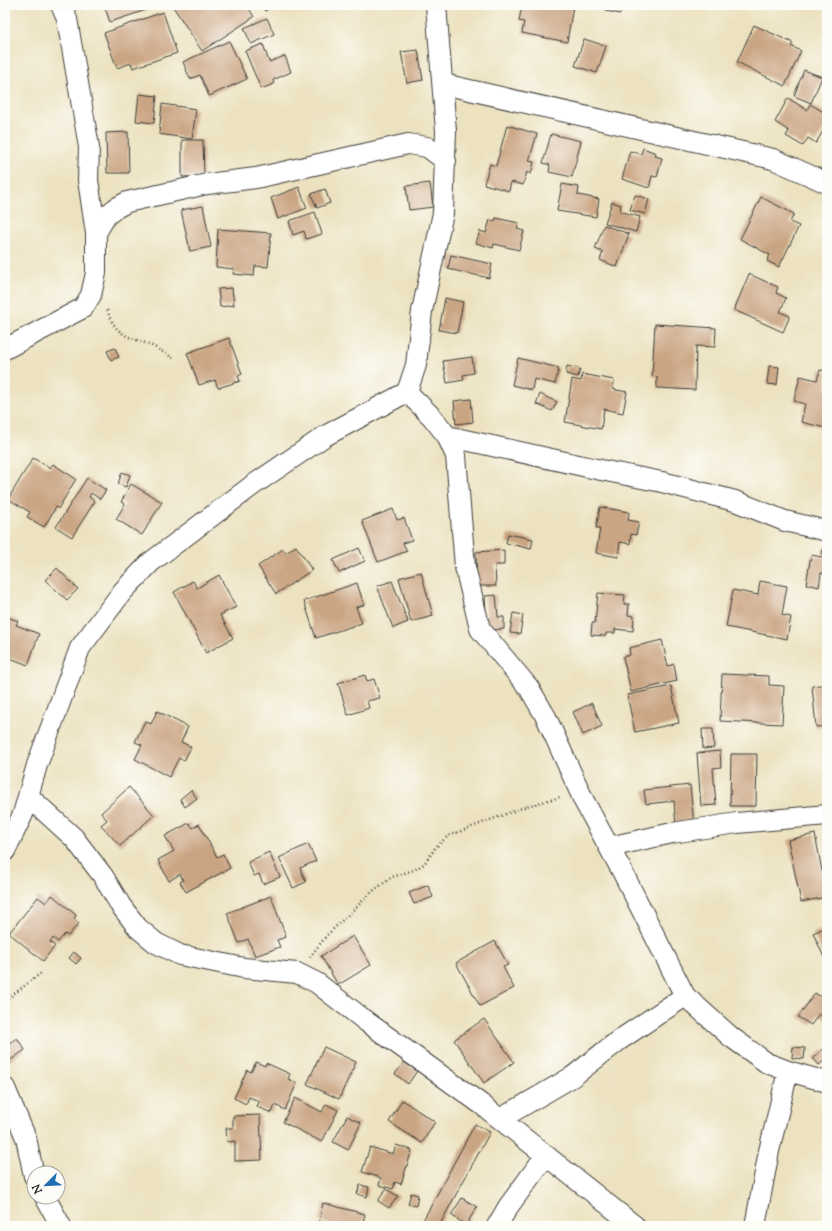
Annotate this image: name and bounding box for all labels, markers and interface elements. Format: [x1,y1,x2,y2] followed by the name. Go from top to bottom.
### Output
[26,1165,66,1205] north arrow
[29,1181,47,1197] text: N

